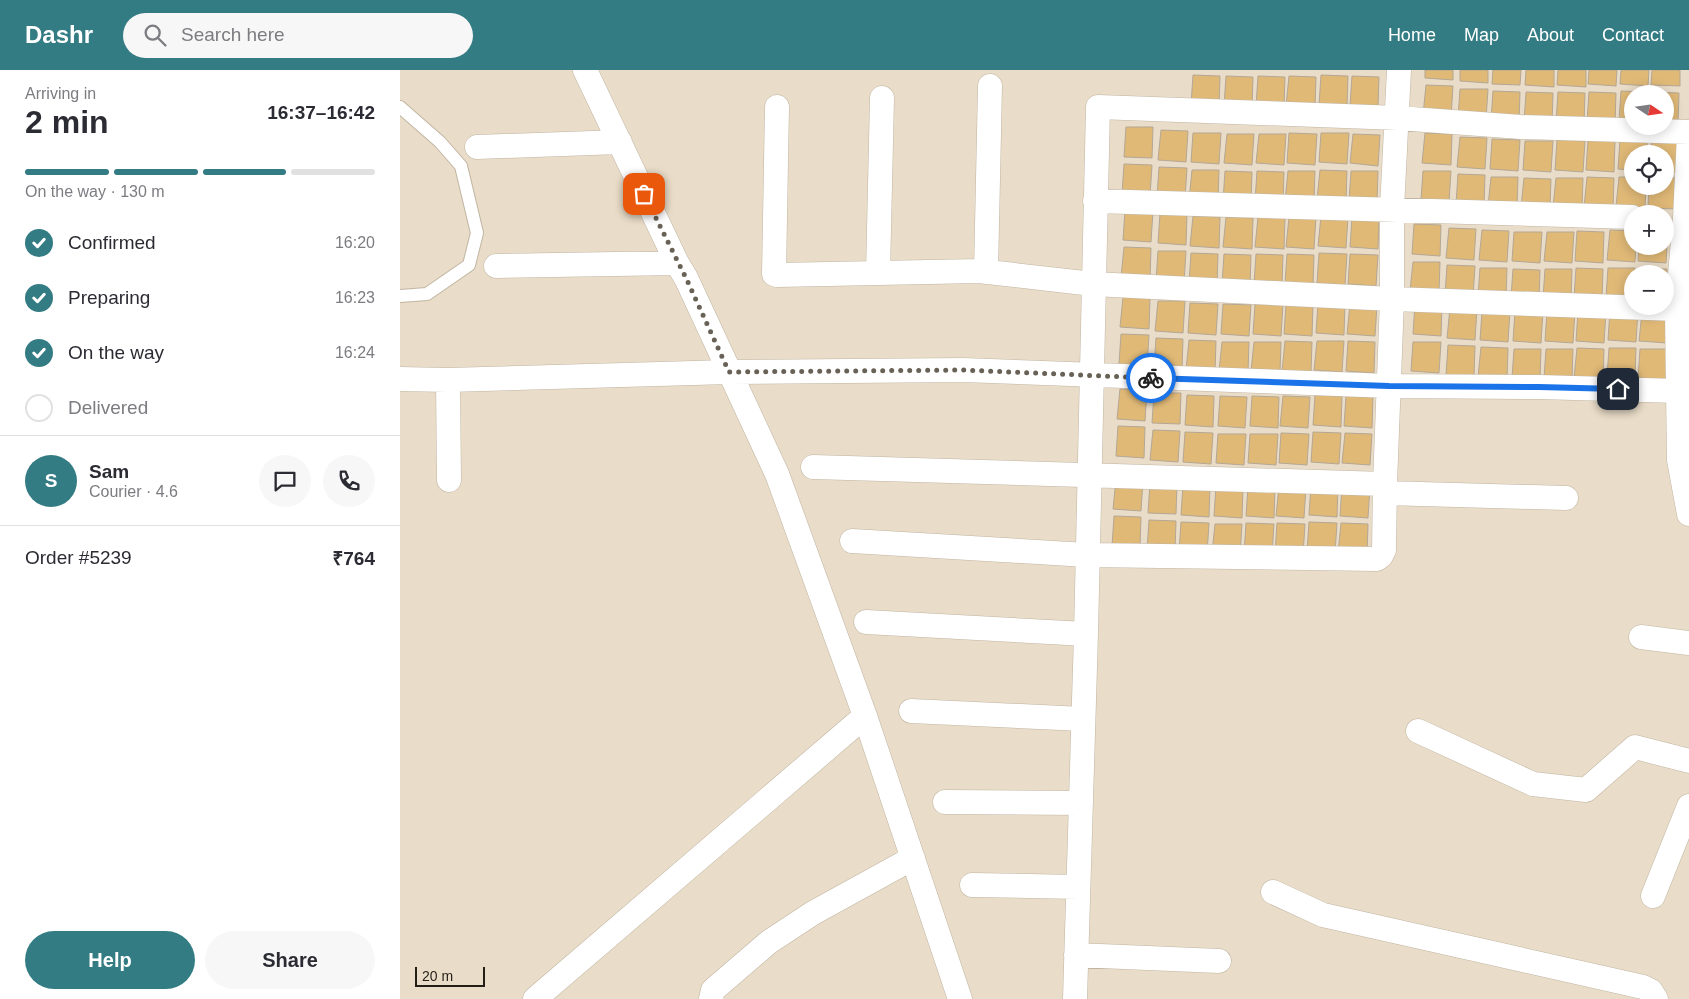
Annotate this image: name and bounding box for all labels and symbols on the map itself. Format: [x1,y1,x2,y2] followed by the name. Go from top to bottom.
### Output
[1624,85,1674,135] north arrow
[623,173,665,215] pin
[1126,353,1176,403] courier
[1597,368,1639,410] pin
[415,964,485,987] scale bar

